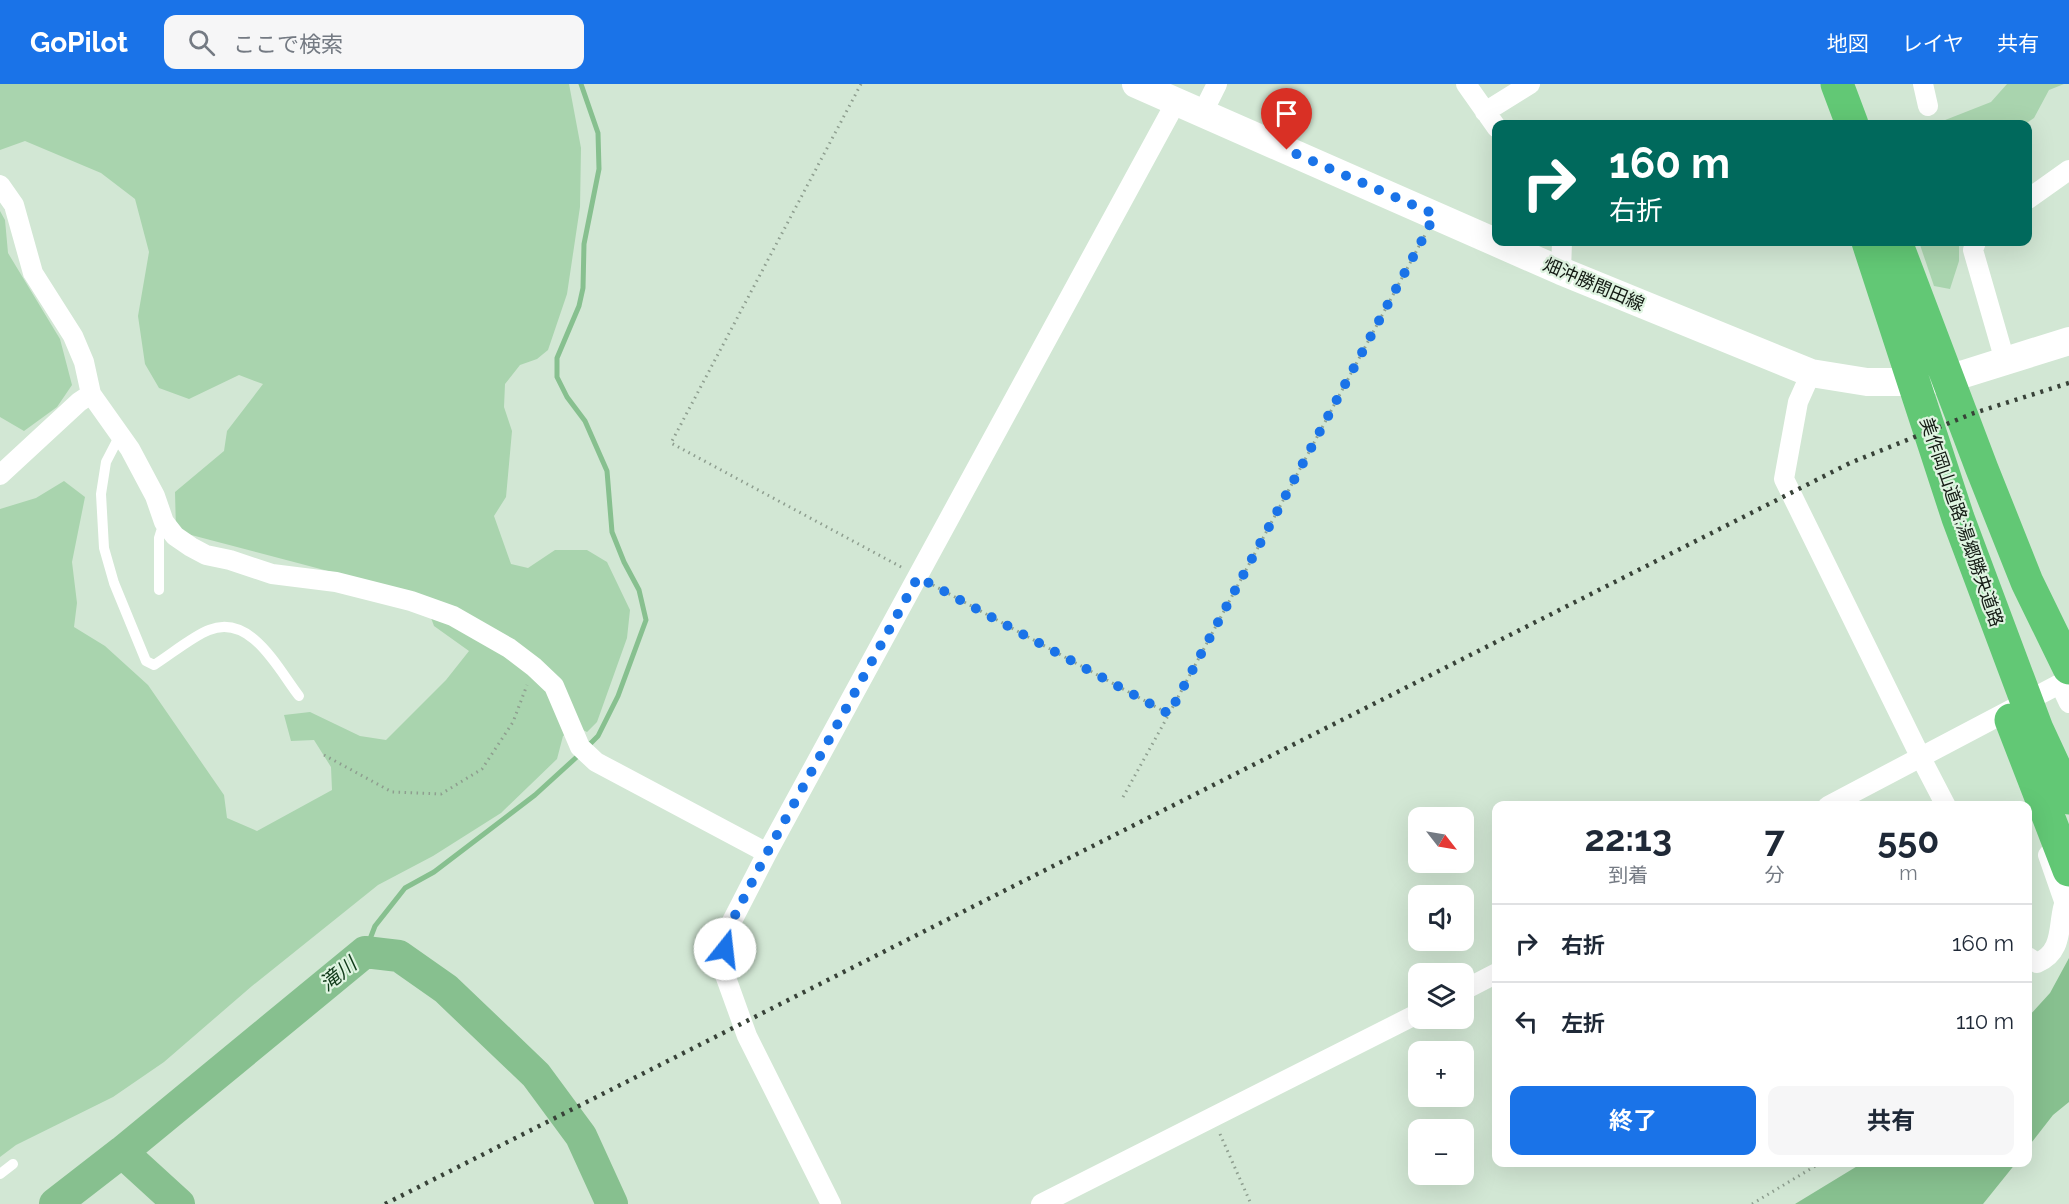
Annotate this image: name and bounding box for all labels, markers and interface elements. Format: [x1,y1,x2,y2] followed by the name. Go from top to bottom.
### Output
[164,15,584,69] search box
[30,26,128,59] text: GoPilot
[185,26,218,59] icon: search
[233,31,343,57] text: ここで検索
[1827,31,1869,56] text: 地図
[1902,31,1964,56] text: レイヤ
[1997,31,2039,56] text: 共有
[1261,88,1312,150] pin
[1270,97,1303,130] icon: arrive
[1609,139,1730,188] text: 160 m
[1510,144,1588,222] icon: right
[1609,195,1663,226] text: 右折
[1540,253,1648,315] street label: 畑沖勝間田線
[1916,415,2008,629] street label: 美作岡山道路;湯郷勝央道路
[1408,807,1474,873] north arrow
[1408,807,1474,1185] map controls
[1585,817,1672,859] text: 22:13
[1765,817,1785,859] text: 7
[1877,819,1939,861] text: 550
[1899,861,1918,885] text: m
[1608,863,1648,887] text: 到着
[1765,863,1785,887] text: 分
[1408,885,1474,951] button: sound
[693,917,757,981] position arrow
[1510,927,1543,960] icon: right
[1952,930,2014,956] text: 160 m
[1561,932,1605,958] text: 右折
[315,951,363,996] water label: 滝川
[1408,963,1474,1029] button: layers
[1510,1005,1543,1038] icon: left
[1956,1008,2014,1034] text: 110 m
[1561,1010,1605,1036] text: 左折
[1408,1041,1474,1107] button: +
[1510,1086,1756,1155] button: 終了
[1768,1086,2014,1155] button: 共有
[1408,1119,1474,1185] button: −

